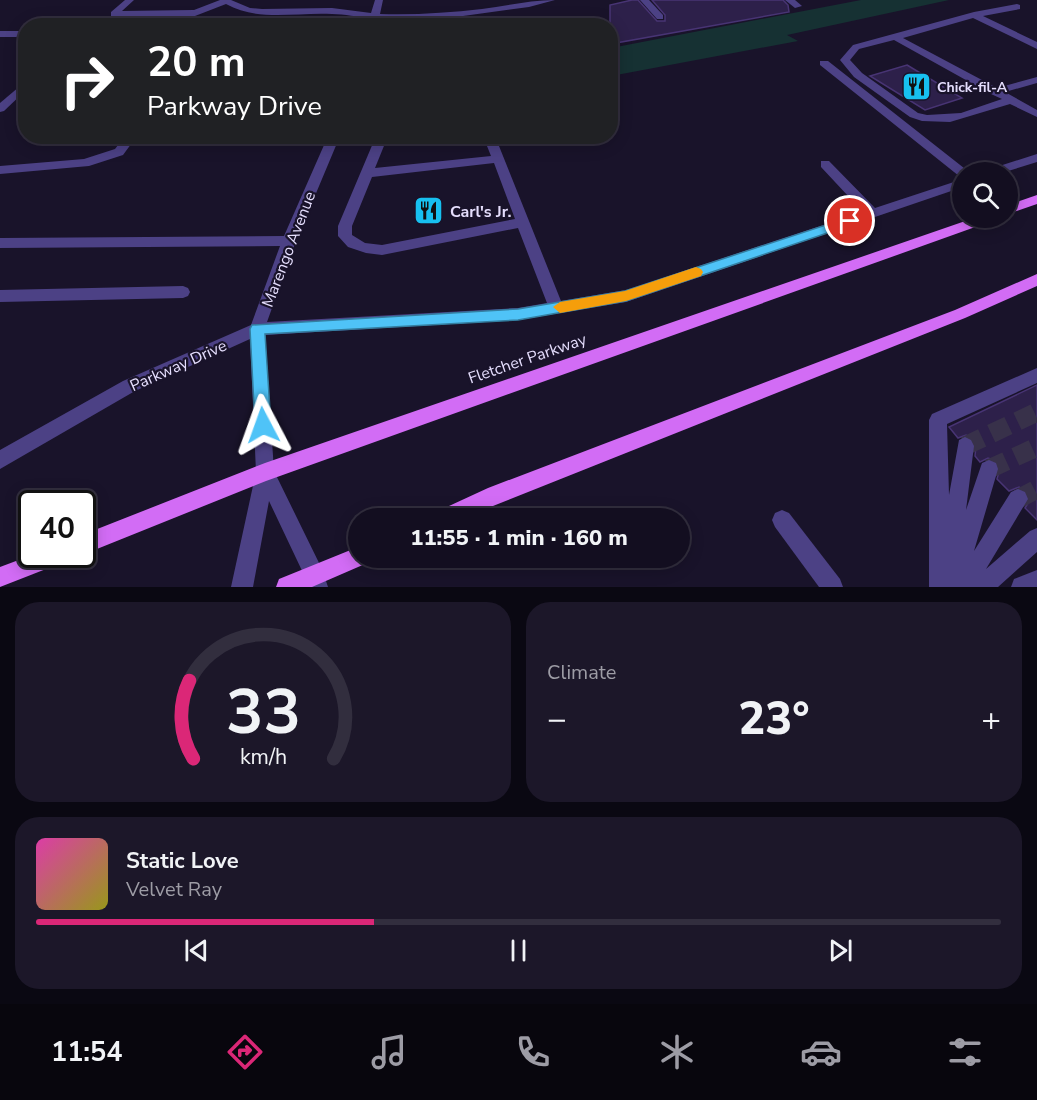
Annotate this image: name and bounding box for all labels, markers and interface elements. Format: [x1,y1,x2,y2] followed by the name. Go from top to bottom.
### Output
[147,34,246,91] text: 20 m
[48,42,126,120] icon: right
[900,71,932,103] restaurant icon: Chick-fil-A
[937,78,1008,97] place label: Chick-fil-A
[147,88,322,125] text: Parkway Drive
[952,162,1018,228] map controls
[952,162,1018,228] button: search
[257,188,321,310] street label: Marengo Avenue
[413,195,445,227] restaurant icon: Carl's Jr.
[824,195,875,246] pin
[450,201,512,223] place label: Carl's Jr.
[833,204,866,237] icon: arrive
[465,328,590,390] street label: Fletcher Parkway
[127,335,230,397] street label: Parkway Drive
[231,393,295,457] position arrow
[18,490,96,568] speed limit sign: 40
[410,523,628,553] text: 11:55 · 1 min · 160 m
[547,659,616,686] text: Climate
[226,670,300,755] text: 33
[738,689,810,750] text: 23°
[547,697,567,742] text: −
[981,697,1001,742] text: +
[239,742,287,772] text: km/h
[126,846,239,876] text: Static Love
[126,876,222,903] text: Velvet Ray
[180,934,213,967] icon: previous
[502,934,535,967] icon: pause
[824,934,857,967] icon: next
[224,1031,266,1073] icon: directions
[368,1031,410,1073] icon: music
[512,1031,554,1073] icon: phone
[656,1031,698,1073] icon: climate
[800,1031,842,1073] icon: car
[944,1031,986,1073] icon: filters
[51,1034,122,1071] text: 11:54

